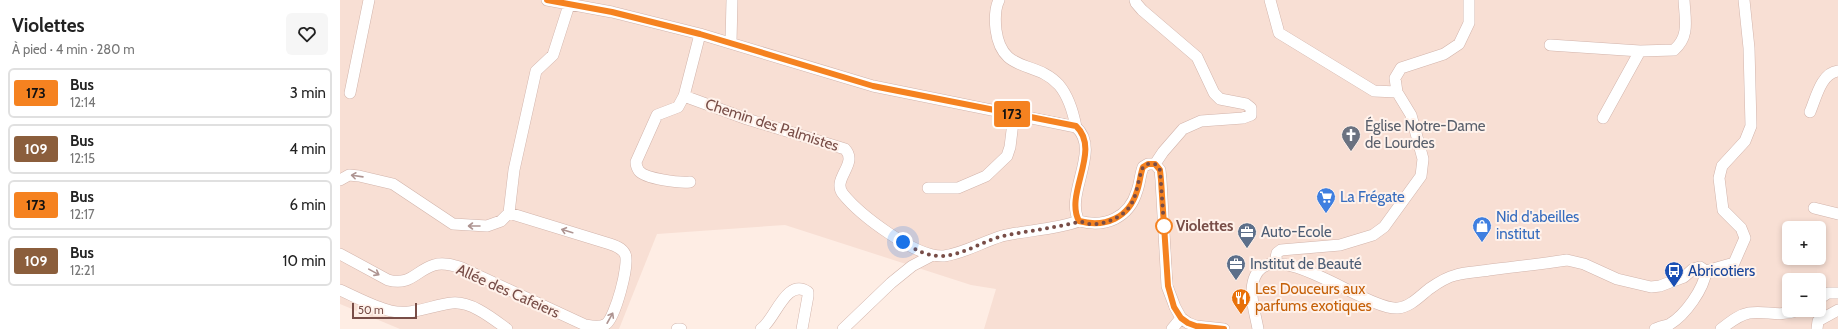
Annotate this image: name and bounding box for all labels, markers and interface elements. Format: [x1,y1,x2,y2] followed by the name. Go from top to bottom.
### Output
[286,13,328,55] button: heart
[12,14,85,37] text: Violettes
[12,41,135,57] text: À pied · 4 min · 280 m
[70,76,94,94] text: Bus
[26,84,46,102] text: 173
[290,84,326,102] text: 3 min
[70,94,96,110] text: 12:14
[703,95,841,155] street label: Chemin des Palmistes
[989,101,1035,127] line badge: 173
[1002,105,1022,123] text: 173
[1365,116,1486,152] place label: Église Notre-Dame de Lourdes
[1340,124,1362,152] church icon: Église Notre-Dame de Lourdes
[70,132,94,150] text: Bus
[25,140,47,158] text: 109
[289,140,326,158] text: 4 min
[70,150,95,166] text: 12:15
[351,173,364,180] one-way arrow
[1315,186,1337,214] supermarket icon: La Frégate
[70,188,94,206] text: Bus
[1340,188,1405,206] place label: La Frégate
[26,196,46,214] text: 173
[289,196,326,214] text: 6 min
[70,206,95,222] text: 12:17
[1496,208,1579,243] place label: Nid d'abeilles institut
[1471,215,1493,243] shop icon: Nid d'abeilles institut
[1155,217,1173,235] marker: Violettes
[1176,217,1233,235] place label: Violettes
[1236,221,1258,249] office icon: Auto-Ecole
[1782,221,1826,317] map controls
[1782,221,1826,265] button: +
[468,222,481,230] one-way arrow
[1261,223,1332,241] place label: Auto-Ecole
[561,227,574,234] one-way arrow
[893,232,913,252] your location
[70,244,94,262] text: Bus
[25,252,47,270] text: 109
[283,252,326,270] text: 10 min
[1225,253,1247,281] office icon: Institut de Beauté
[1250,255,1362,273] place label: Institut de Beauté
[454,260,562,322] street label: Allée des Cafeiers
[1663,260,1685,288] bus stop icon: Abricotiers
[70,262,95,278] text: 12:21
[1688,262,1755,280] place label: Abricotiers
[368,269,380,277] one-way arrow
[1782,273,1826,317] button: −
[1255,280,1372,315] place label: Les Douceurs aux parfums exotiques
[1230,287,1252,315] restaurant icon: Les Douceurs aux parfums exotiques
[352,301,417,320] scale bar
[358,303,384,317] text: 50 m
[607,312,615,324] one-way arrow

